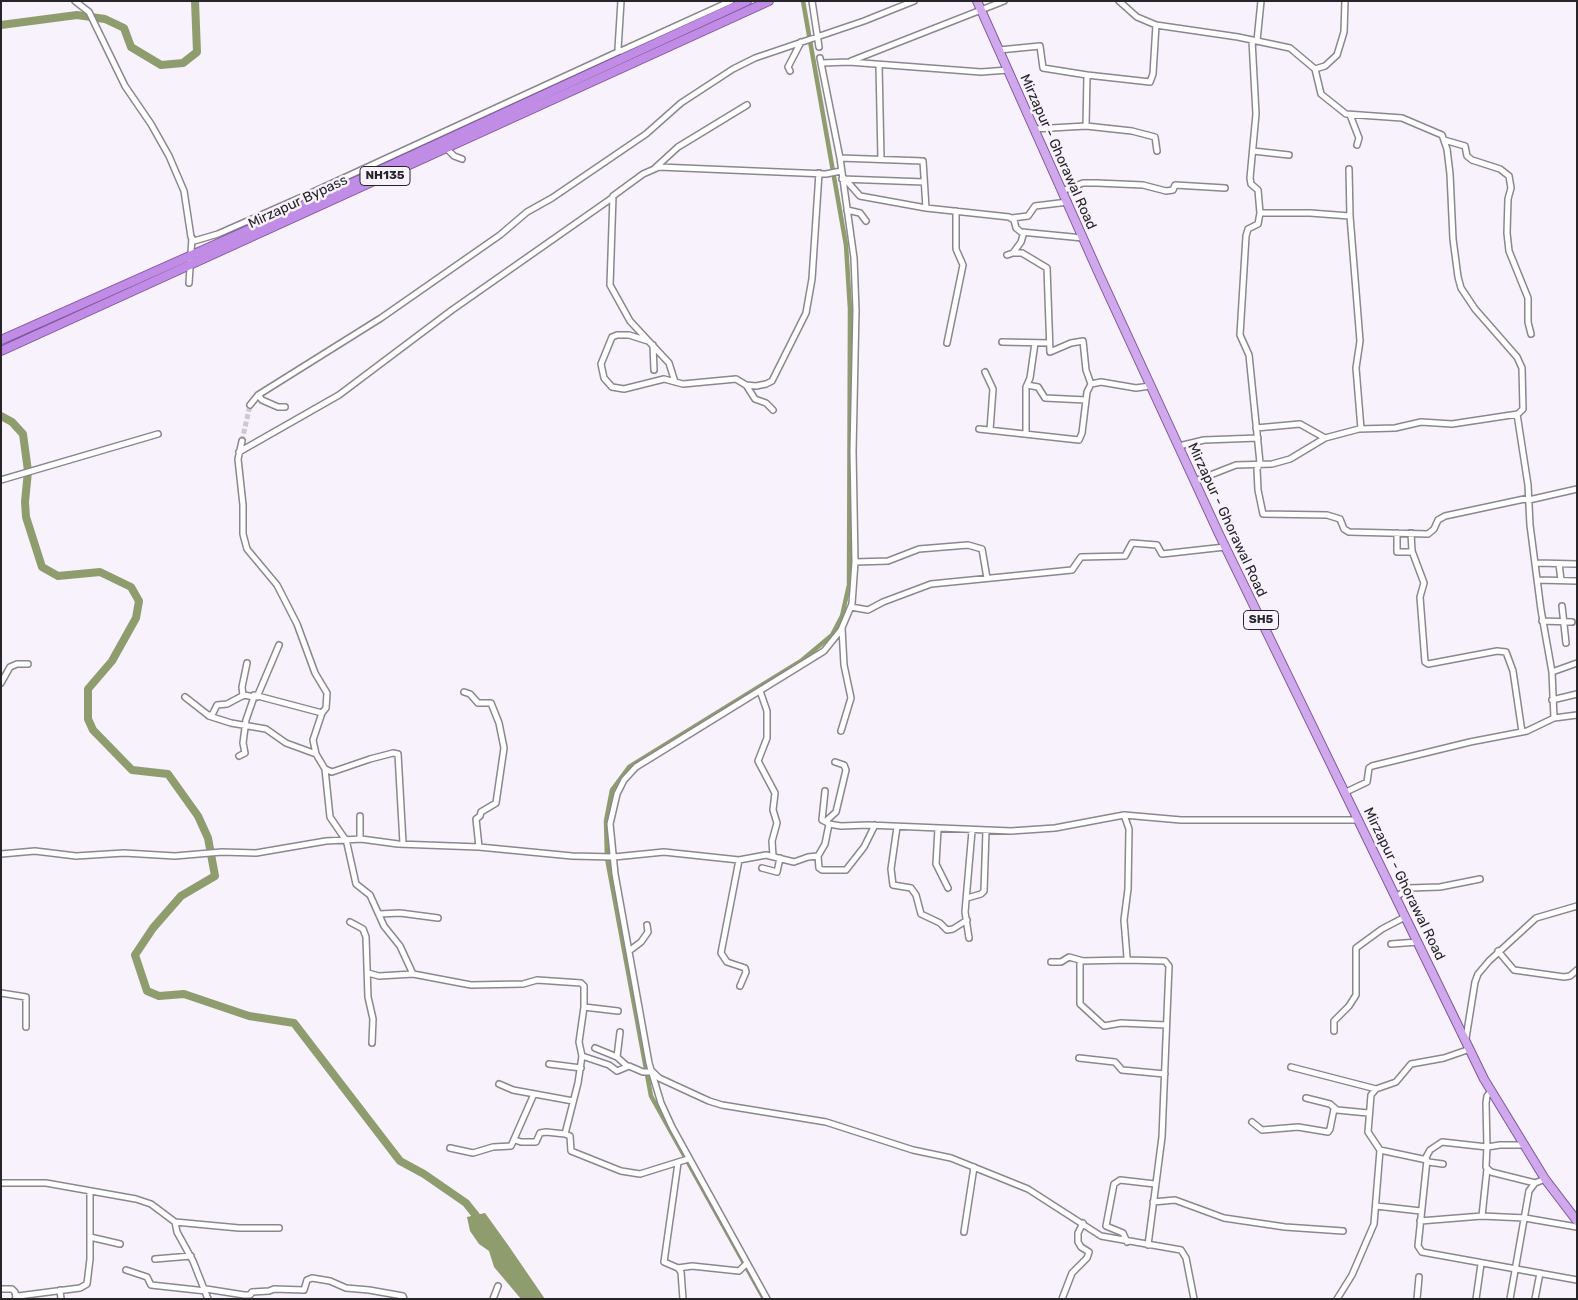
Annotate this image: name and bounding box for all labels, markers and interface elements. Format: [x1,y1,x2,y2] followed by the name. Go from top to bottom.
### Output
[1016,72,1100,232] street label: Mirzapur - Ghorawal Road
[360,167,410,186] road number: NH135
[246,172,350,232] street label: Mirzapur Bypass
[1184,440,1270,600] street label: Mirzapur - Ghorawal Road
[1244,610,1278,630] road number: SH5
[1360,805,1448,963] street label: Mirzapur - Ghorawal Road

